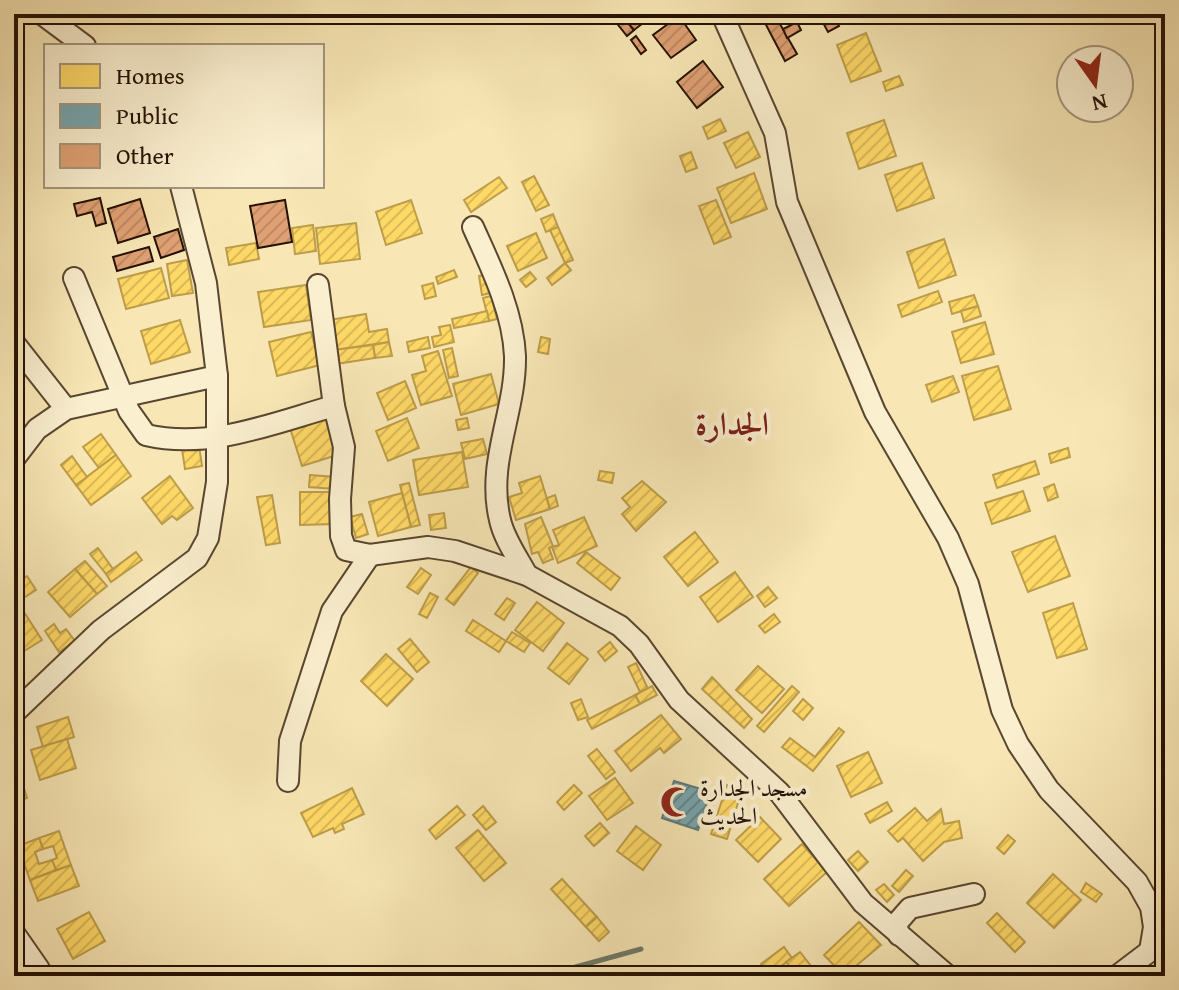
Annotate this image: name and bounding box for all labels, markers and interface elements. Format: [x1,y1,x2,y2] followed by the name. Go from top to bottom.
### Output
[44,44,324,188] legend
[1055,44,1135,124] north arrow
[116,58,185,93] text: Homes
[1089,86,1111,121] text: N
[116,98,179,133] text: Public
[116,138,174,173] text: Other
[695,400,769,447] district label: الجدارة
[700,770,808,833] place label: مسجد الجدارة الحديث
[659,785,693,819] mosque icon: مسجد الجدارة الحديث

